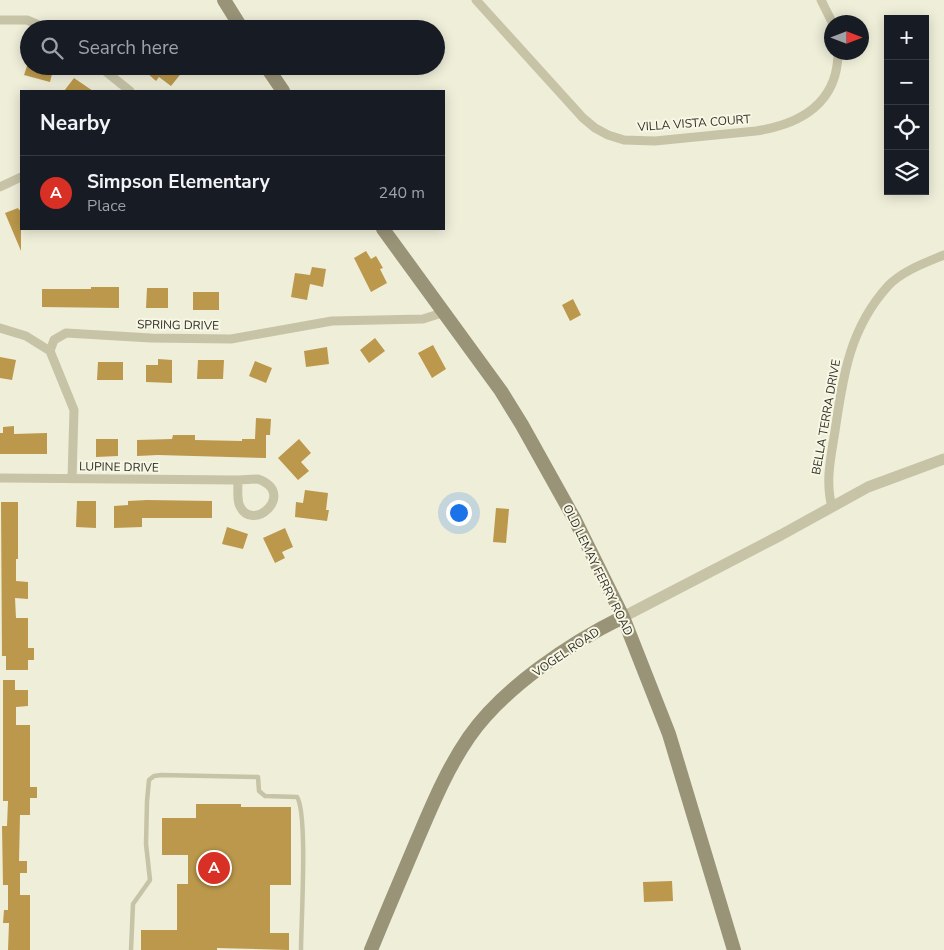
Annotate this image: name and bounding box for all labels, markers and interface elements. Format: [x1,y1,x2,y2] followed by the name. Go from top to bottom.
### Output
[824,15,869,60] north arrow
[884,15,929,195] map controls
[884,15,929,60] button: +
[20,20,445,75] search box
[38,34,66,62] icon: search
[78,35,179,61] text: Search here
[884,60,929,105] button: −
[884,105,929,150] button: locate
[40,109,110,137] text: Nearby
[636,111,752,135] street label: VILLA VISTA COURT
[884,150,929,195] button: layers
[87,169,270,195] text: Simpson Elementary
[50,182,62,204] text: A
[378,182,425,204] text: 240 m
[87,195,126,217] text: Place
[137,316,219,334] street label: SPRING DRIVE
[808,358,844,476] street label: BELLA TERRA DRIVE
[79,458,159,476] street label: LUPINE DRIVE
[446,500,472,526] your location
[559,502,637,638] street label: OLD LEMAY FERRY ROAD
[529,624,603,681] street label: VOGEL ROAD
[198,849,230,887] pin: A

